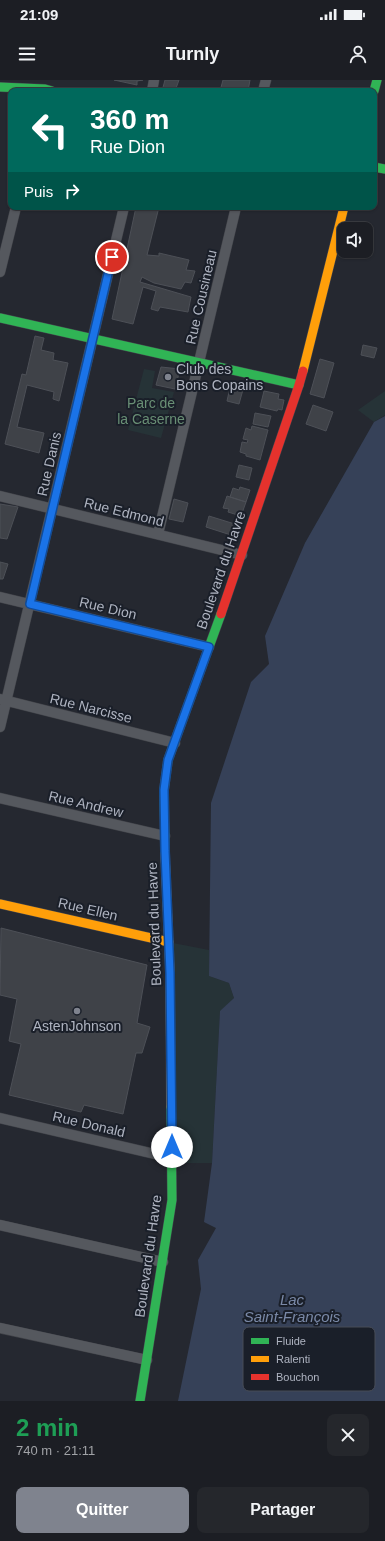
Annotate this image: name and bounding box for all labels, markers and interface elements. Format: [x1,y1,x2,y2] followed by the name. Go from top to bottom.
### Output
[20,6,58,23] text: 21:09
[16,43,38,65] icon: menu
[347,43,369,65] icon: person
[166,44,219,64] text: Turnly
[24,104,76,156] icon: left
[90,104,169,135] text: 360 m
[90,137,165,157] text: Rue Dion
[61,180,83,202] icon: right
[24,183,53,200] text: Puis
[337,222,373,258] map controls
[337,222,373,258] button: sound
[95,240,129,274] pin
[101,246,123,268] icon: arrive
[182,248,220,346] street label: Rue Cousineau
[176,361,263,393] place label: Club des Bons Copains
[163,372,173,382] marker: Club des Bons Copains
[117,395,185,427] park label: Parc de la Caserne
[34,430,64,498] street label: Rue Danis
[82,494,166,530] street label: Rue Edmond
[193,509,249,631] street label: Boulevard du Havre
[78,594,138,622] street label: Rue Dion
[48,690,134,726] street label: Rue Narcisse
[47,788,126,821] street label: Rue Andrew
[144,862,164,986] street label: Boulevard du Havre
[57,894,119,924] street label: Rue Ellen
[72,1006,82,1016] marker: AstenJohnson
[33,1018,121,1034] place label: AstenJohnson
[51,1108,127,1140] street label: Rue Donald
[151,1126,193,1168] position arrow
[131,1193,165,1318] street label: Boulevard du Havre
[244,1291,341,1325] water label: Lac Saint-François
[243,1327,375,1391] legend
[276,1335,306,1347] text: Fluide
[276,1353,310,1365] text: Ralenti
[276,1371,319,1383] text: Bouchon
[16,1414,79,1441] text: 2 min
[327,1414,369,1456] button: close
[16,1443,95,1458] text: 740 m · 21:11
[16,1487,189,1533] button: Quitter
[197,1487,369,1533] button: Partager

